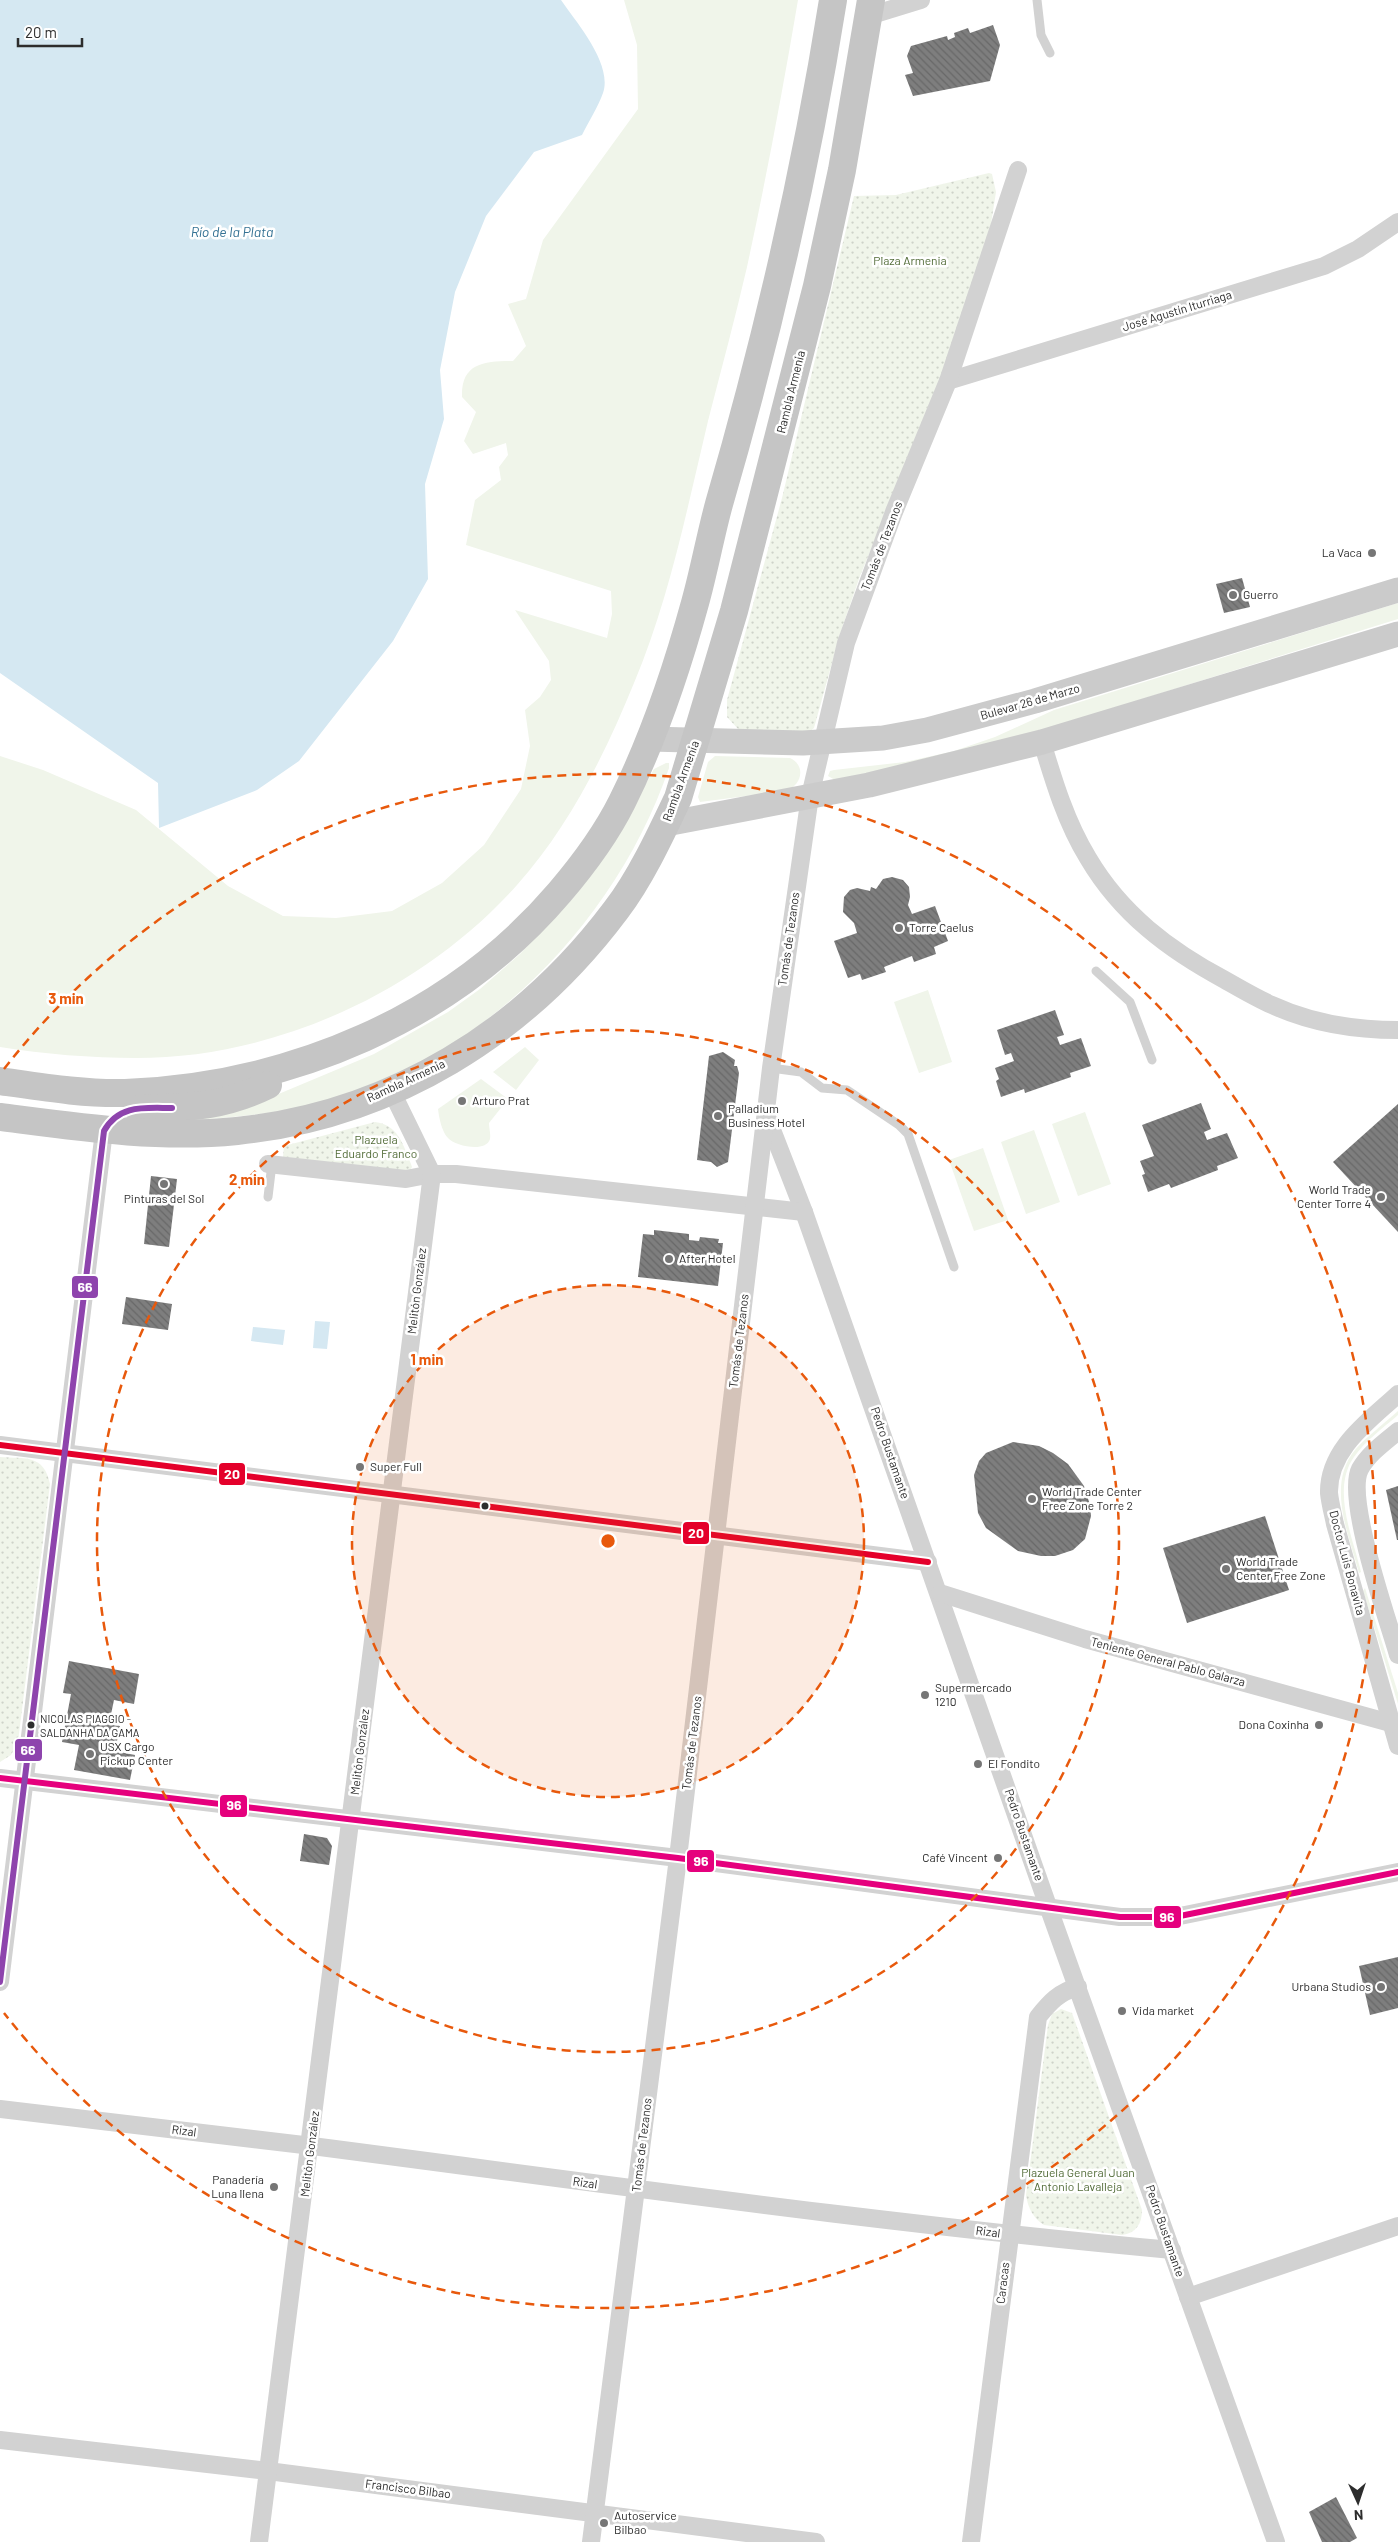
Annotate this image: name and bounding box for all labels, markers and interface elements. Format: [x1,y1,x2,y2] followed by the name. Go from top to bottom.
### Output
[18,15,81,47] scale bar
[25,23,57,41] text: 20 m
[191,223,273,240] water label: Río de la Plata
[873,253,947,267] park label: Plaza Armenia
[1120,287,1233,333] street label: José Agustín Iturriaga
[773,349,807,435] street label: Rambla Armenia
[858,499,905,592] street label: Tomás de Tezanos
[1322,545,1362,559] place label: La Vaca
[1366,547,1378,559] marker: La Vaca
[1243,587,1278,601] place label: Guerro
[1227,589,1239,601] marker: Guerro
[978,680,1081,722] street label: Bulevar 26 de Marzo
[659,738,701,823] street label: Rambla Armenia
[774,891,802,987] street label: Tomás de Tezanos
[909,920,974,934] place label: Torre Caelus
[893,922,905,934] marker: Torre Caelus
[48,989,84,1007] text: 3 min
[364,1056,447,1104] street label: Rambla Armenia
[472,1093,530,1107] place label: Arturo Prat
[456,1095,468,1107] marker: Arturo Prat
[728,1101,805,1129] place label: Palladium Business Hotel
[712,1110,724,1122] marker: Palladium Business Hotel
[335,1132,417,1160] park label: Plazuela Eduardo Franco
[229,1170,265,1188] text: 2 min
[158,1178,170,1190] marker: Pinturas del Sol
[1297,1182,1371,1210] place label: World Trade Center Torre 4
[124,1191,204,1205] place label: Pinturas del Sol
[1375,1191,1387,1203] marker: World Trade Center Torre 4
[404,1247,428,1335] street label: Melitón González
[679,1251,735,1265] place label: After Hotel
[663,1253,675,1265] marker: After Hotel
[71,1275,99,1299] line badge: 66
[77,1278,93,1295] text: 66
[725,1293,751,1389] street label: Tomás de Tezanos
[411,1350,443,1368] text: 1 min
[869,1405,913,1500] street label: Pedro Bustamante
[370,1459,422,1473] place label: Super Full
[354,1461,366,1473] marker: Super Full
[218,1462,246,1486] line badge: 20
[224,1465,240,1482] text: 20
[1042,1484,1142,1512] place label: World Trade Center Free Zone Torre 2
[1026,1493,1038,1505] marker: World Trade Center Free Zone Torre 2
[480,1501,490,1511] unlabelled marker
[1327,1509,1369,1617] street label: Doctor Luis Bonavita
[682,1521,710,1545] line badge: 20
[688,1524,704,1541] text: 20
[599,1532,617,1550] centre of rings
[1236,1554,1326,1582] place label: World Trade Center Free Zone
[1220,1563,1232,1575] marker: World Trade Center Free Zone
[1089,1634,1247,1688] street label: Teniente General Pablo Galarza
[935,1680,1012,1708] place label: Supermercado 1210
[919,1689,931,1701] marker: Supermercado 1210
[678,1695,704,1791] street label: Tomás de Tezanos
[347,1708,371,1796] street label: Melitón González
[40,1712,140,1739] place label: NICOLAS PIAGGIO - SALDANHA DA GAMA
[1239,1717,1309,1731] place label: Dona Coxinha
[1313,1719,1325,1731] marker: Dona Coxinha
[26,1720,36,1730] marker: NICOLAS PIAGGIO - SALDANHA DA GAMA
[14,1738,43,1762] line badge: 66
[100,1739,174,1767] place label: USX Cargo Pickup Center
[20,1741,36,1758] text: 66
[84,1748,96,1760] marker: USX Cargo Pickup Center
[988,1756,1040,1770] place label: El Fondito
[972,1758,984,1770] marker: El Fondito
[1003,1787,1047,1882] street label: Pedro Bustamante
[219,1794,248,1818] line badge: 96
[227,1796,242,1813] text: 96
[686,1849,715,1873] line badge: 96
[922,1850,988,1864] place label: Café Vincent
[694,1852,709,1869] text: 96
[992,1852,1004,1864] marker: Café Vincent
[1153,1905,1182,1929] line badge: 96
[1160,1908,1175,1925] text: 96
[1291,1979,1371,1993] place label: Urbana Studios
[1375,1981,1387,1993] marker: Urbana Studios
[1132,2003,1194,2017] place label: Vida market
[1116,2005,1128,2017] marker: Vida market
[628,2097,654,2193] street label: Tomás de Tezanos
[297,2110,321,2198] street label: Melitón González
[171,2122,197,2138] street label: Rizal
[1021,2165,1135,2193] park label: Plazuela General Juan Antonio Lavalleja
[211,2172,264,2200] place label: Panadería Luna llena
[572,2173,598,2191] street label: Rizal
[268,2181,280,2193] marker: Panadería Luna llena
[1144,2183,1188,2278] street label: Pedro Bustamante
[975,2223,1001,2239] street label: Rizal
[993,2261,1012,2305] street label: Caracas
[364,2476,452,2500] street label: Francisco Bilbao
[1333,2477,1383,2527] north arrow
[1354,2507,1364,2524] text: N
[614,2508,677,2536] place label: Autoservice Bilbao
[598,2517,610,2529] marker: Autoservice Bilbao

